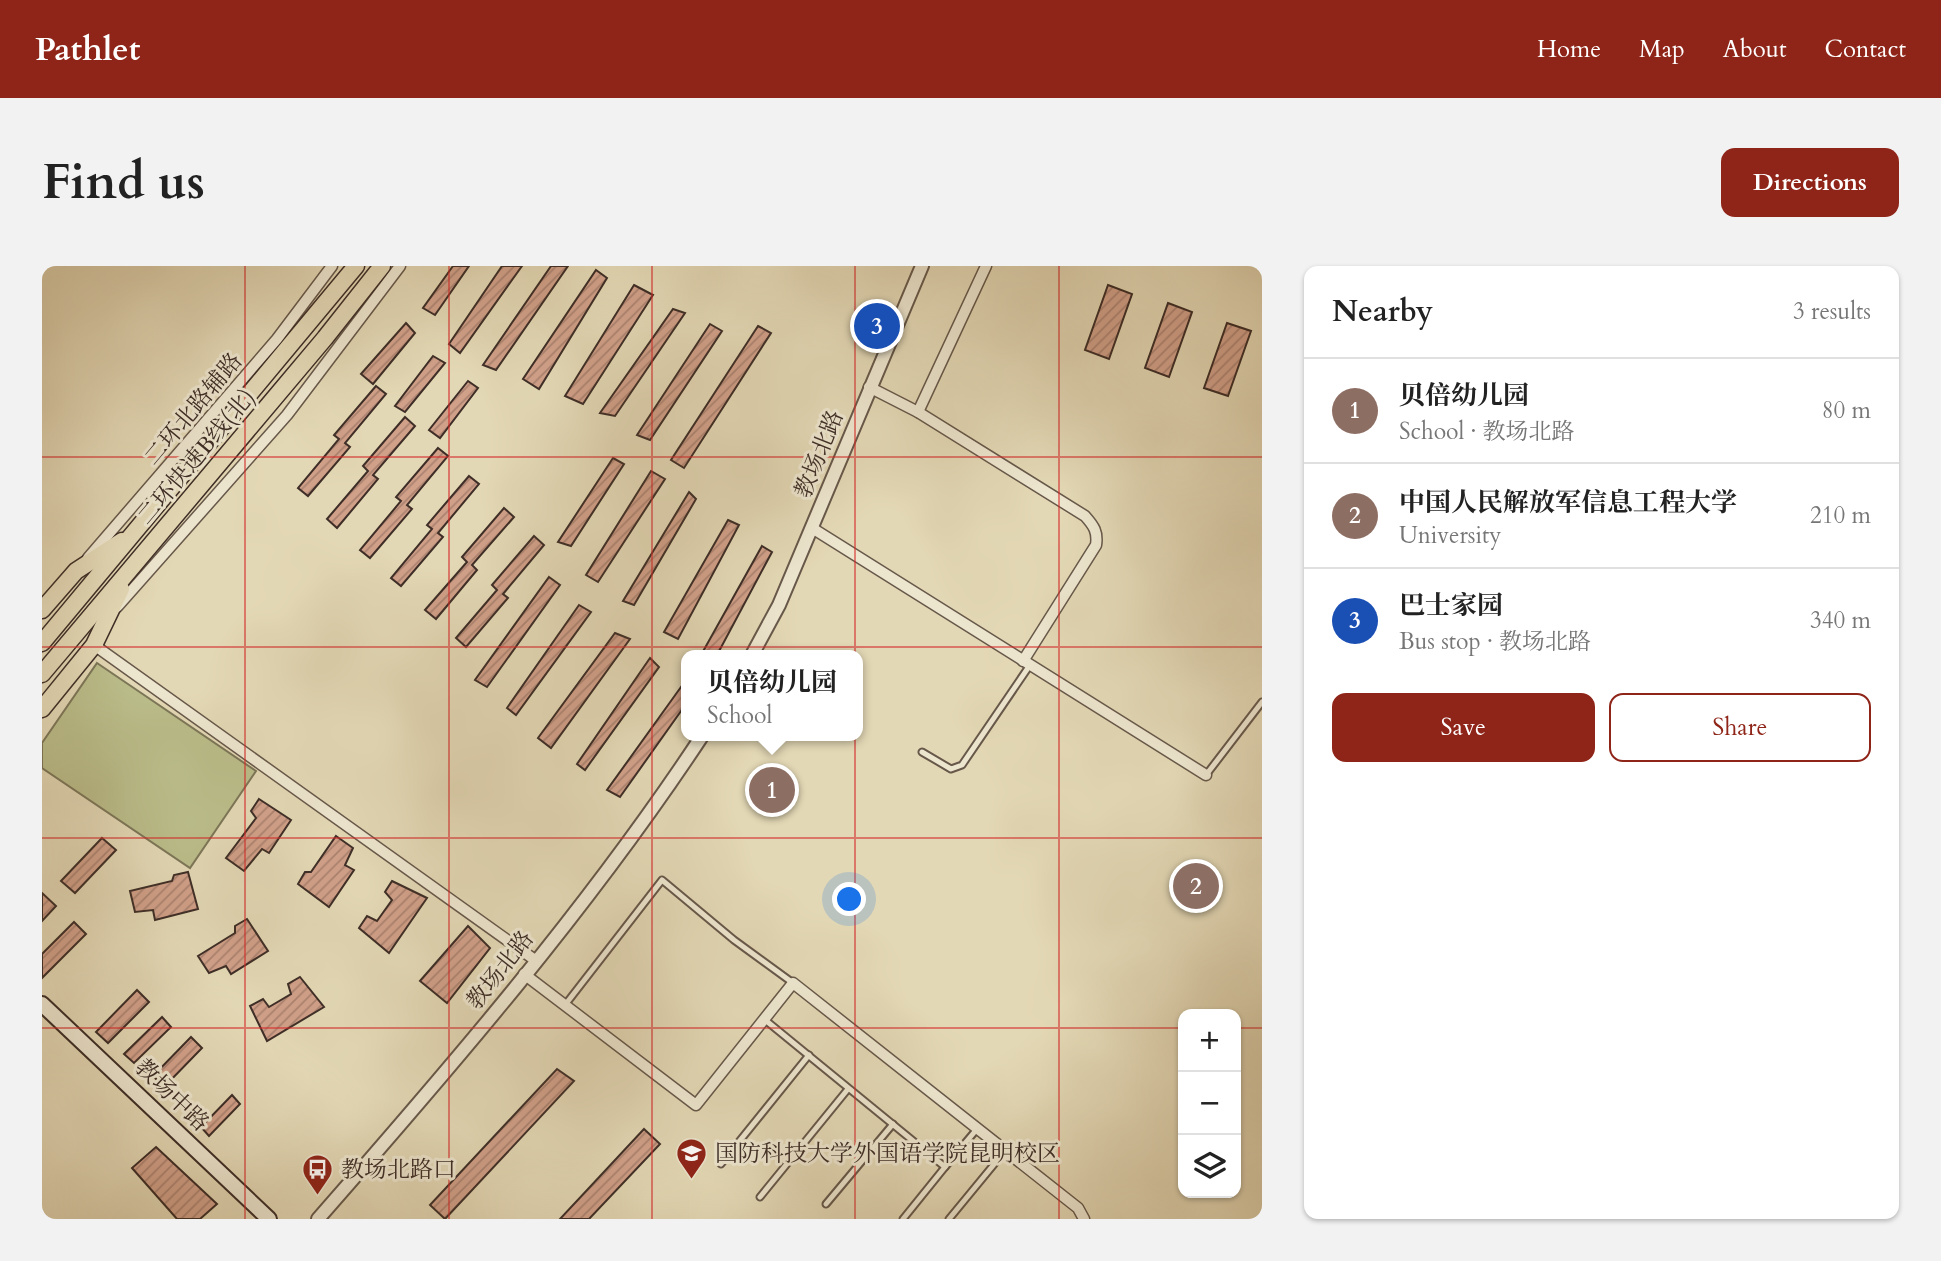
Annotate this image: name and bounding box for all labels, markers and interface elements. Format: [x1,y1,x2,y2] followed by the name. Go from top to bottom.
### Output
[35,27,140,72] text: Pathlet
[1537,33,1601,66] text: Home
[1639,33,1685,66] text: Map
[1723,33,1787,66] text: About
[1825,33,1906,66] text: Contact
[1721,148,1899,217] button: Directions
[42,149,205,216] text: Find us
[1332,291,1433,332] text: Nearby
[1793,296,1871,327] text: 3 results
[854,300,900,352] pin: 3
[137,346,249,472] street label: 二环北路辅路
[1399,378,1529,413] text: 贝倍幼儿园
[130,383,262,531] street label: 二环快速B线(北)
[1349,395,1361,426] text: 1
[1822,395,1871,426] text: 80 m
[787,406,851,502] street label: 教场北路
[1399,416,1575,447] text: School · 教场北路
[1399,485,1737,520] text: 中国人民解放军信息工程大学
[1349,500,1361,531] text: 2
[1810,500,1871,531] text: 210 m
[1399,520,1501,551] text: University
[1399,588,1503,623] text: 巴士家园
[1349,605,1361,636] text: 3
[1810,605,1871,636] text: 340 m
[1399,626,1591,657] text: Bus stop · 教场北路
[681,650,863,741] popup
[707,665,837,700] text: 贝倍幼儿园
[1332,693,1595,762] button: Save
[1609,693,1871,762] button: Share
[707,700,772,731] text: School
[749,764,795,816] pin: 1
[1173,860,1219,912] pin: 2
[832,882,866,916] your location
[459,924,541,1016] street label: 教场北路
[1178,1009,1241,1198] map controls
[1178,1009,1241,1072] button: +
[128,1052,216,1138] street label: 教场中路
[1178,1072,1241,1135] button: −
[1178,1135,1241,1198] button: layers
[675,1136,709,1180] school or university icon: 国防科技大学外国语学院昆明校区
[715,1138,1060,1169] place label: 国防科技大学外国语学院昆明校区
[301,1152,335,1196] bus stop icon: 教场北路口
[341,1154,456,1185] place label: 教场北路口

